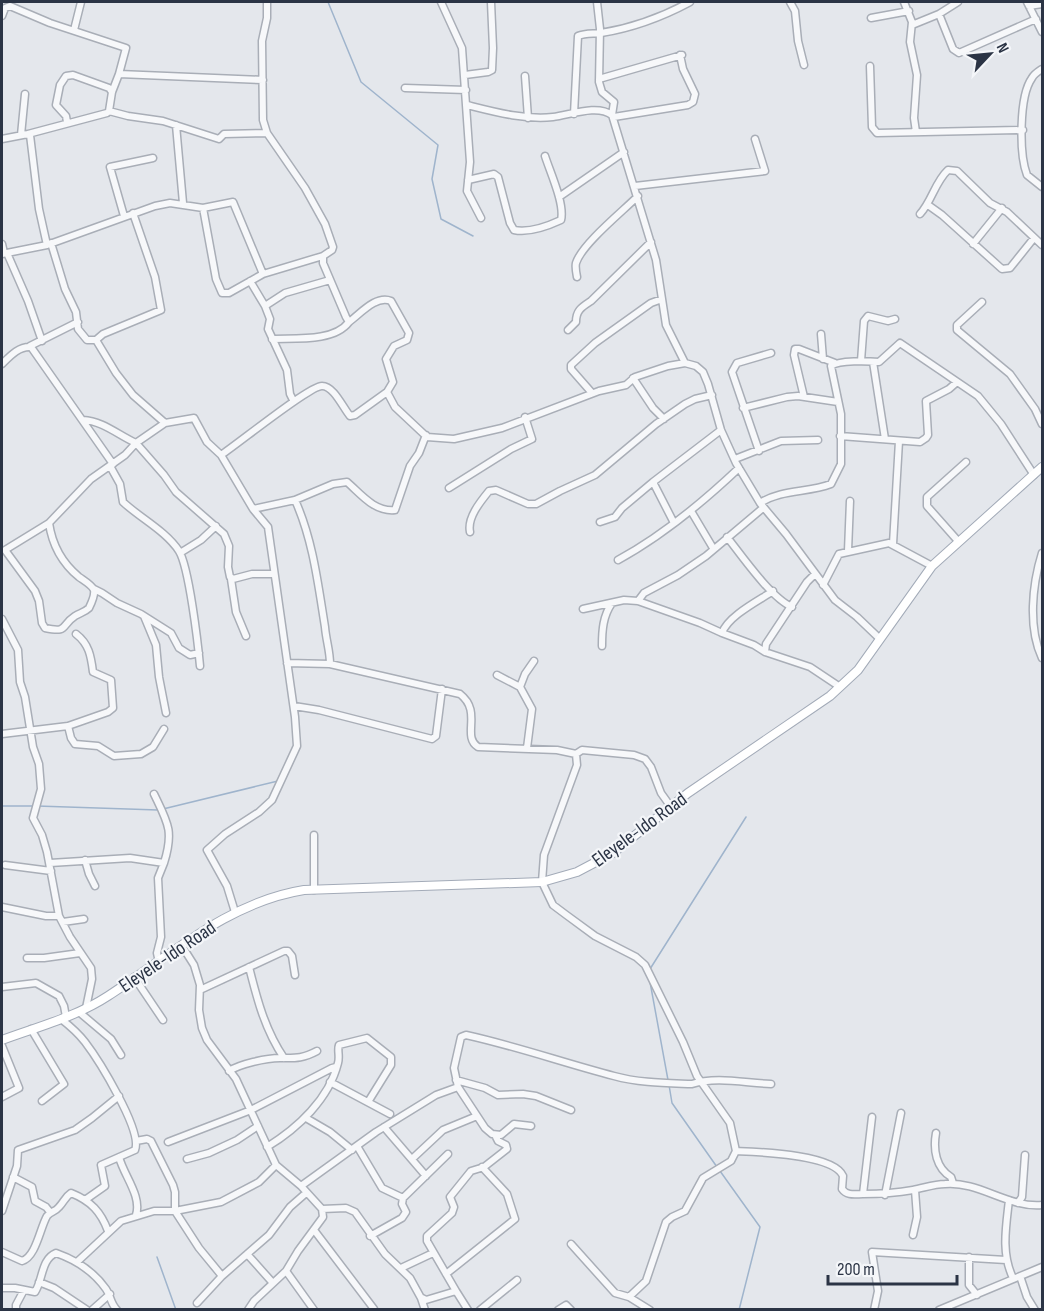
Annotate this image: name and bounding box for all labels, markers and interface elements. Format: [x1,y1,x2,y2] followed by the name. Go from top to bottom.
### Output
[960,24,1020,84] north arrow
[992,40,1013,56] text: N
[587,787,692,872] street label: Eleyele-Ido Road
[115,916,221,998] street label: Eleyele-Ido Road
[828,1248,957,1286] scale bar
[837,1259,875,1280] text: 200 m

